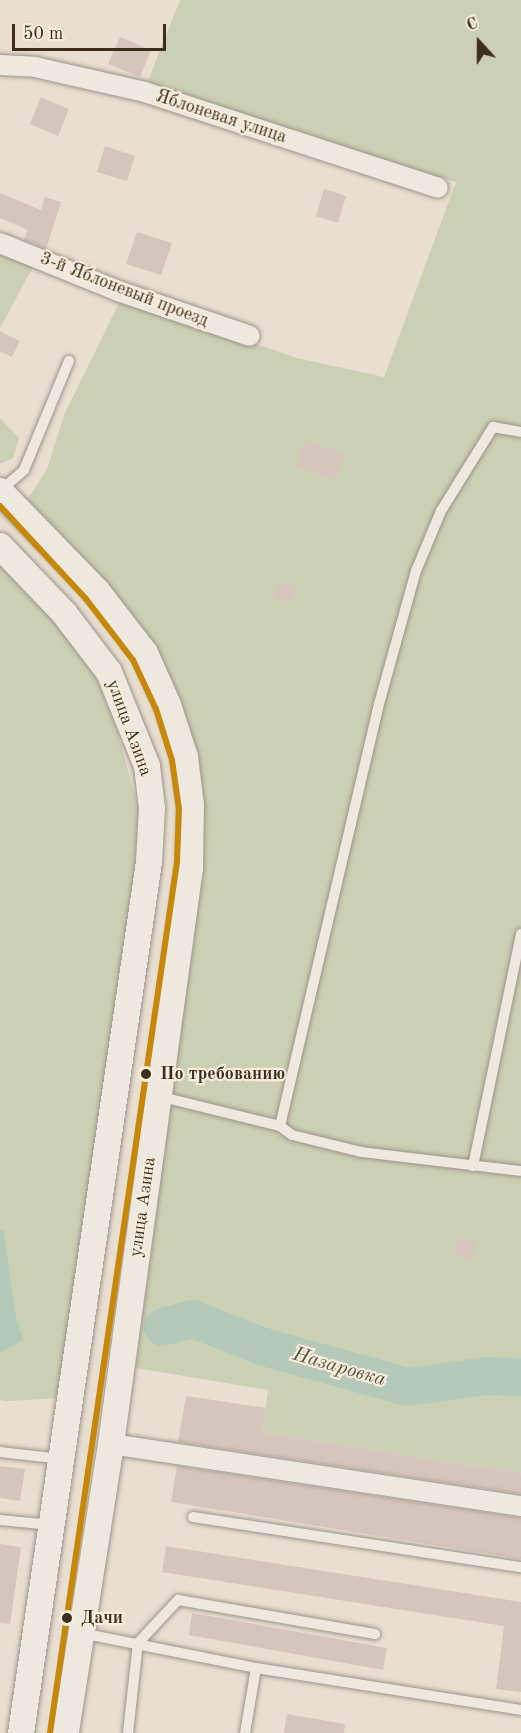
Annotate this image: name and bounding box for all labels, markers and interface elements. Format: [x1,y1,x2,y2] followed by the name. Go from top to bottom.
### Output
[15,12,170,50] scale bar
[449,12,509,72] north arrow
[465,16,480,35] text: С
[23,25,63,43] text: 50 m
[153,86,289,148] street label: Яблоневая улица
[37,248,211,332] street label: 3-й Яблоневый проезд
[102,677,156,779] street label: улица Азина
[160,1063,285,1085] place label: По требованию
[137,1065,155,1083] marker: По требованию
[125,1155,161,1259] street label: улица Азина
[290,1343,388,1393] water label: Назаровка
[81,1607,123,1629] place label: Дачи
[58,1609,76,1627] marker: Дачи

